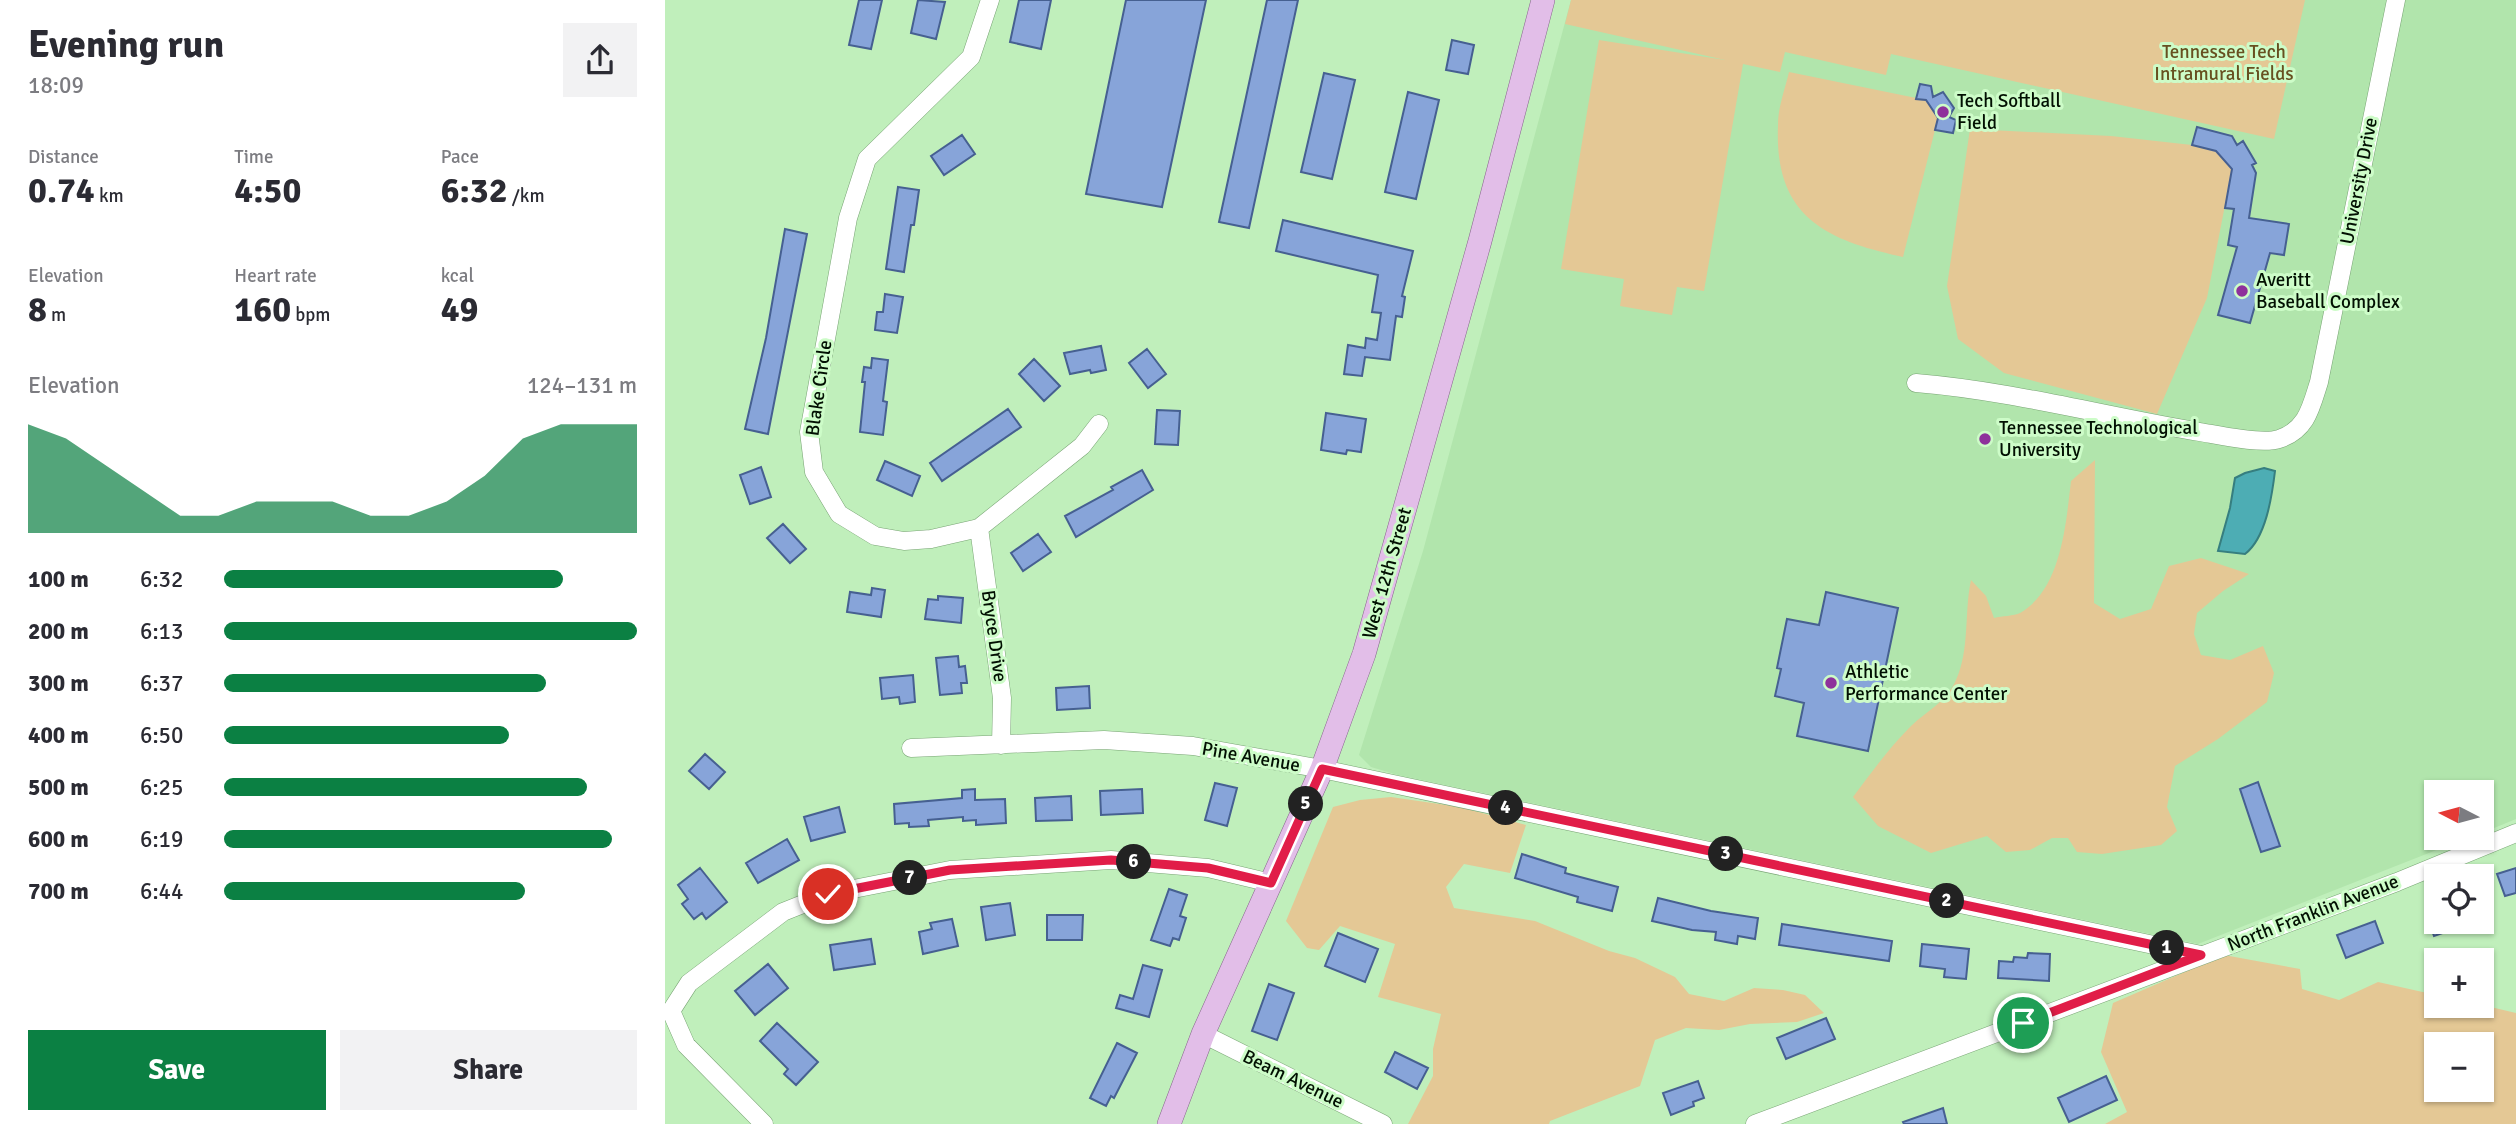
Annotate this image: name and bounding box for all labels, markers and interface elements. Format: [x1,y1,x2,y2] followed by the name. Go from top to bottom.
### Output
[28,21,224,68] text: Evening run
[563,23,637,97] button: share
[2154,40,2294,86] park label: Tennessee Tech Intramural Fields
[28,71,84,100] text: 18:09
[1957,89,2061,135] place label: Tech Softball Field
[1935,104,1951,120] marker: Tech Softball Field
[2335,116,2383,246] street label: University Drive
[28,145,99,169] text: Distance
[234,145,273,169] text: Time
[441,145,479,169] text: Pace
[28,169,95,212] text: 0.74
[234,169,301,212] text: 4:50
[441,169,508,212] text: 6:32
[95,184,124,208] text: km
[508,184,545,208] text: /km
[28,264,104,288] text: Elevation
[234,264,317,288] text: Heart rate
[441,264,474,288] text: kcal
[2256,268,2400,314] place label: Averitt Baseball Complex
[2234,283,2250,299] marker: Averitt Baseball Complex
[28,288,47,331] text: 8
[234,288,291,331] text: 160
[441,288,478,331] text: 49
[47,303,66,327] text: m
[291,303,330,327] text: bpm
[800,338,838,438] street label: Blake Circle
[28,371,120,400] text: Elevation
[527,371,637,400] text: 124–131 m
[1999,416,2198,462] place label: Tennessee Technological University
[1977,431,1993,447] marker: Tennessee Technological University
[1357,504,1417,641] street label: West 12th Street
[28,565,89,594] text: 100 m
[140,565,183,594] text: 6:32
[976,589,1012,683] street label: Bryce Drive
[28,617,89,646] text: 200 m
[140,617,183,646] text: 6:13
[1845,660,2007,706] place label: Athletic Performance Center
[28,669,89,698] text: 300 m
[140,669,183,698] text: 6:37
[1823,675,1839,691] marker: Athletic Performance Center
[28,721,89,750] text: 400 m
[140,721,183,750] text: 6:50
[1200,737,1302,777] street label: Pine Avenue
[28,773,89,802] text: 500 m
[140,773,183,802] text: 6:25
[2424,780,2494,850] north arrow
[2424,780,2494,1102] map controls
[1289,786,1323,822] pin: 5
[1489,790,1523,826] pin: 4
[1300,791,1311,815] text: 5
[1500,795,1511,819] text: 4
[28,825,89,854] text: 600 m
[140,825,183,854] text: 6:19
[1709,836,1743,872] pin: 3
[1720,841,1731,865] text: 3
[1117,844,1151,880] pin: 6
[1128,849,1139,873] text: 6
[893,860,927,896] pin: 7
[798,864,858,924] pin
[2424,864,2494,934] button: locate
[904,865,915,889] text: 7
[2224,869,2402,957] street label: North Franklin Avenue
[809,875,847,913] icon: check
[28,877,89,906] text: 700 m
[140,877,183,906] text: 6:44
[1929,884,1965,918] pin: 2
[1941,888,1952,912] text: 2
[2149,930,2185,965] pin: 1
[2161,935,2172,959] text: 1
[2424,948,2494,1018] button: +
[1993,993,2053,1053] pin
[2004,1004,2042,1042] icon: arrive
[28,1030,326,1110] button: Save
[340,1030,637,1110] button: Share
[2424,1032,2494,1102] button: −
[1239,1044,1347,1114] street label: Beam Avenue

